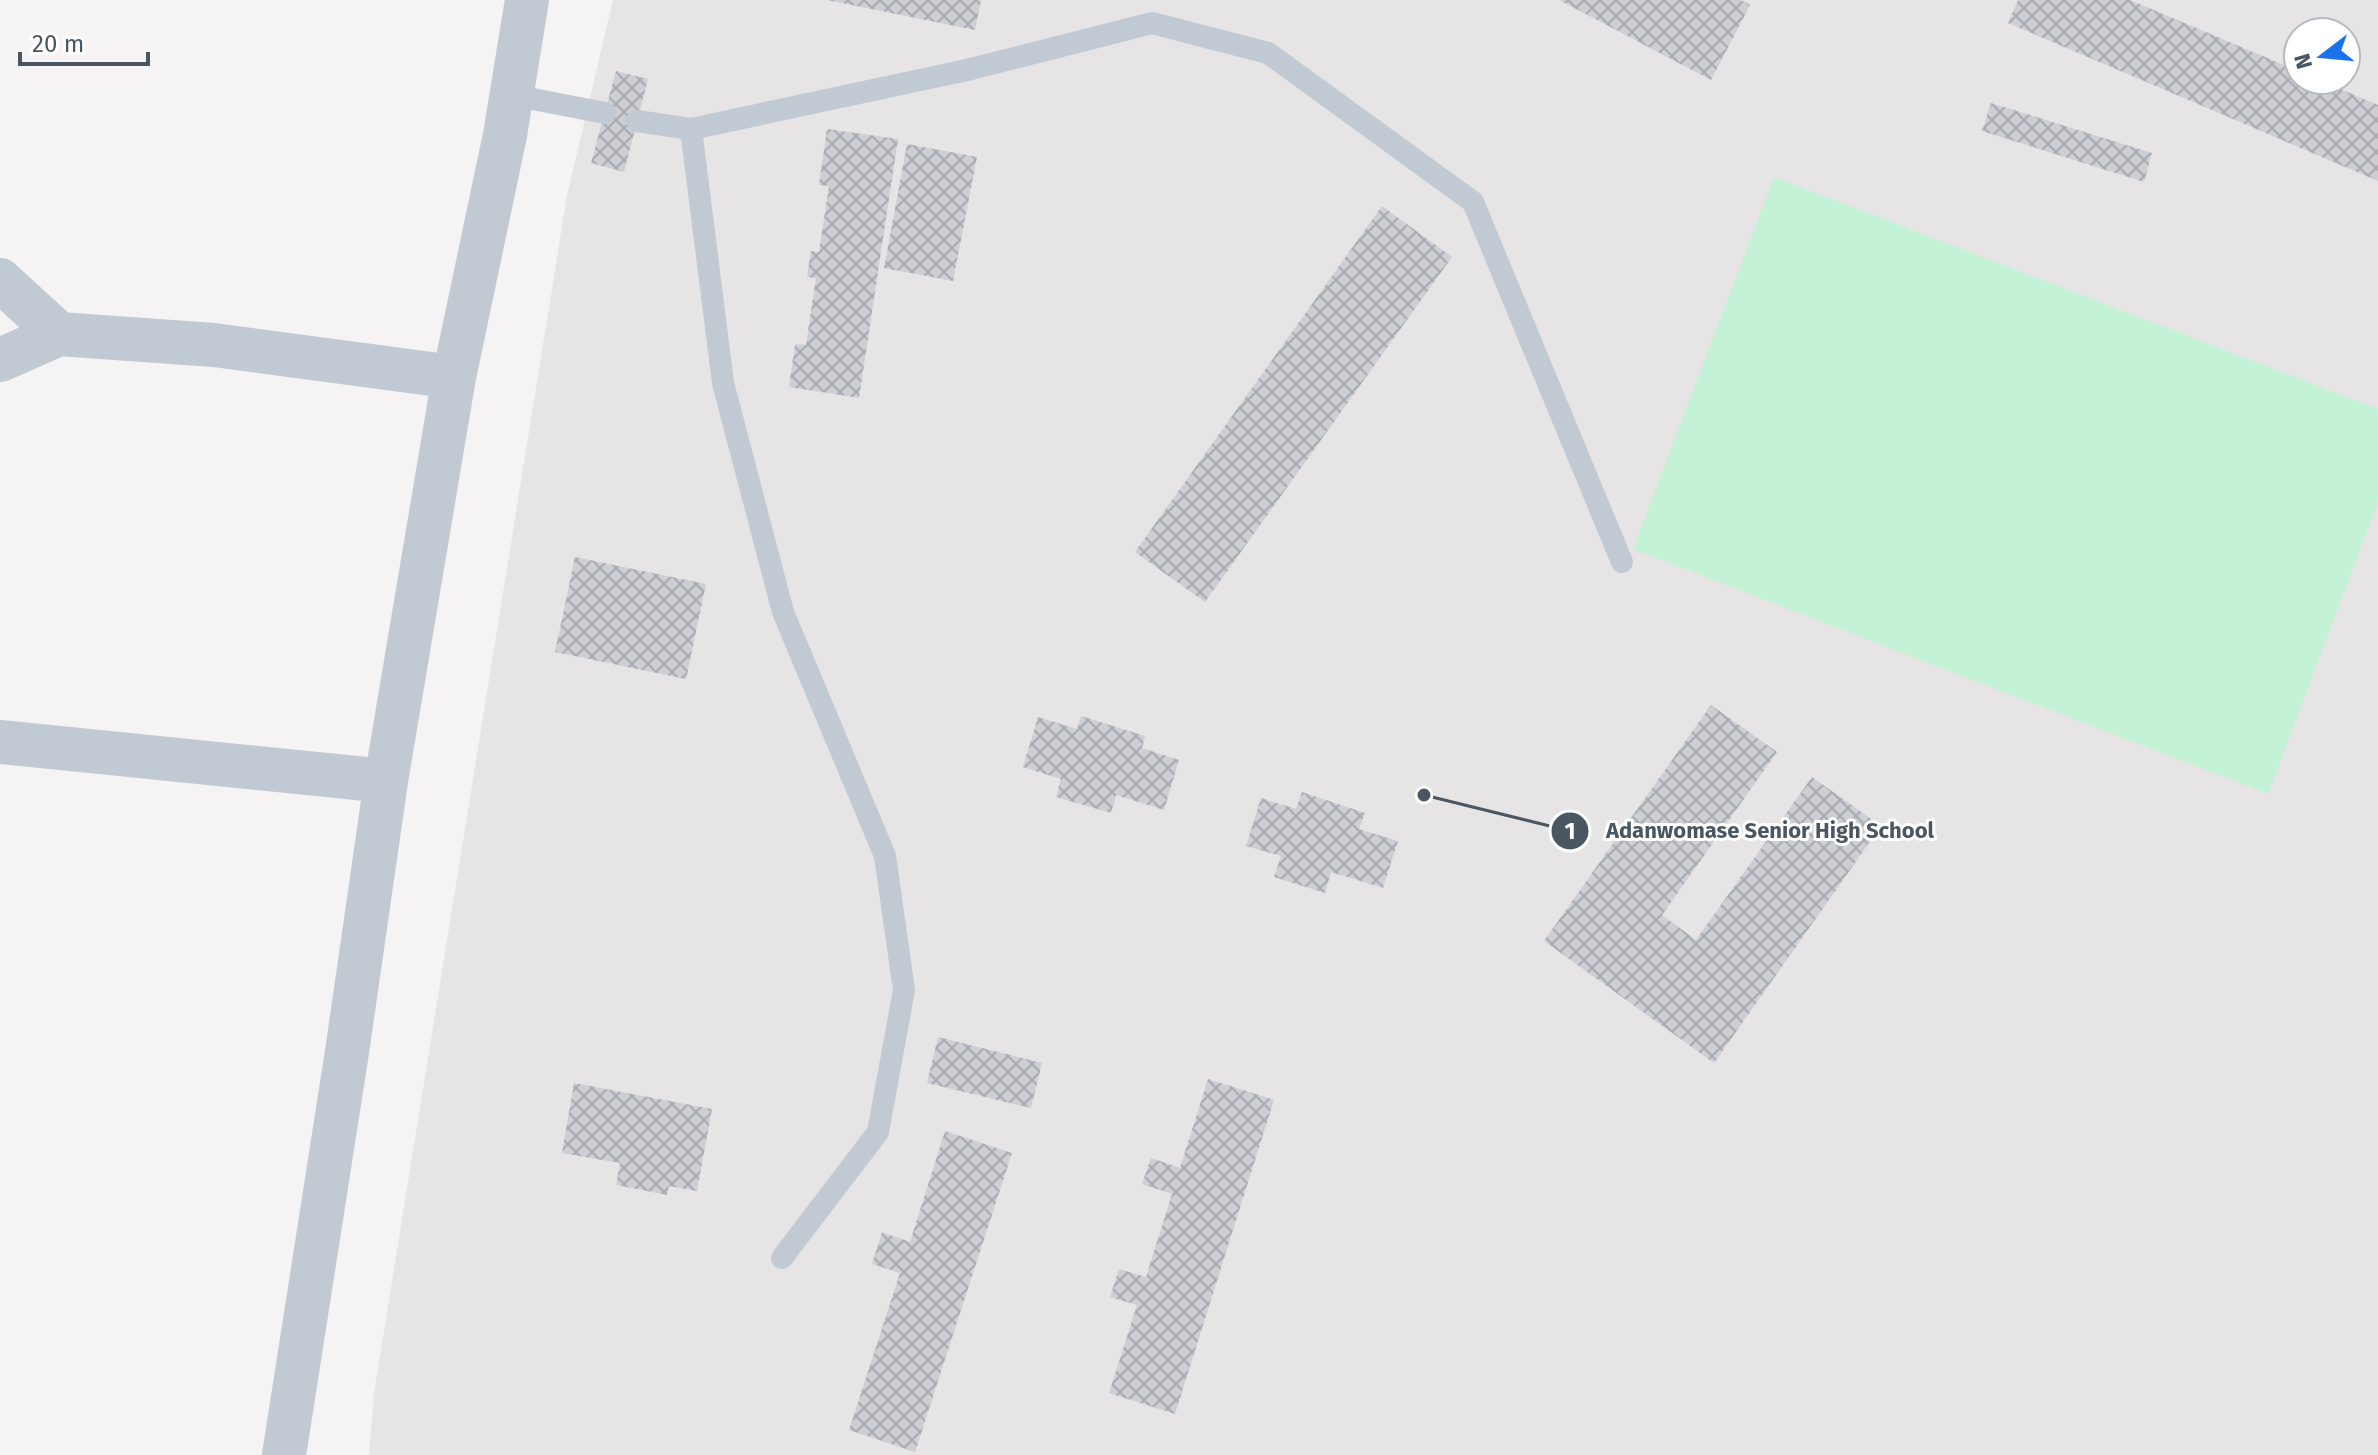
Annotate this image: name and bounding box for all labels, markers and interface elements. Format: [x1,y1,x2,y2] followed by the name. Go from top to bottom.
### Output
[20,16,148,66] scale bar
[2282,16,2362,96] north arrow
[32,30,84,58] text: 20 m
[2288,51,2318,72] text: N
[1550,808,1950,854] callout: Adanwomase Senior High School
[1564,817,1576,845] text: 1
[1605,817,1935,844] text: Adanwomase Senior High School

